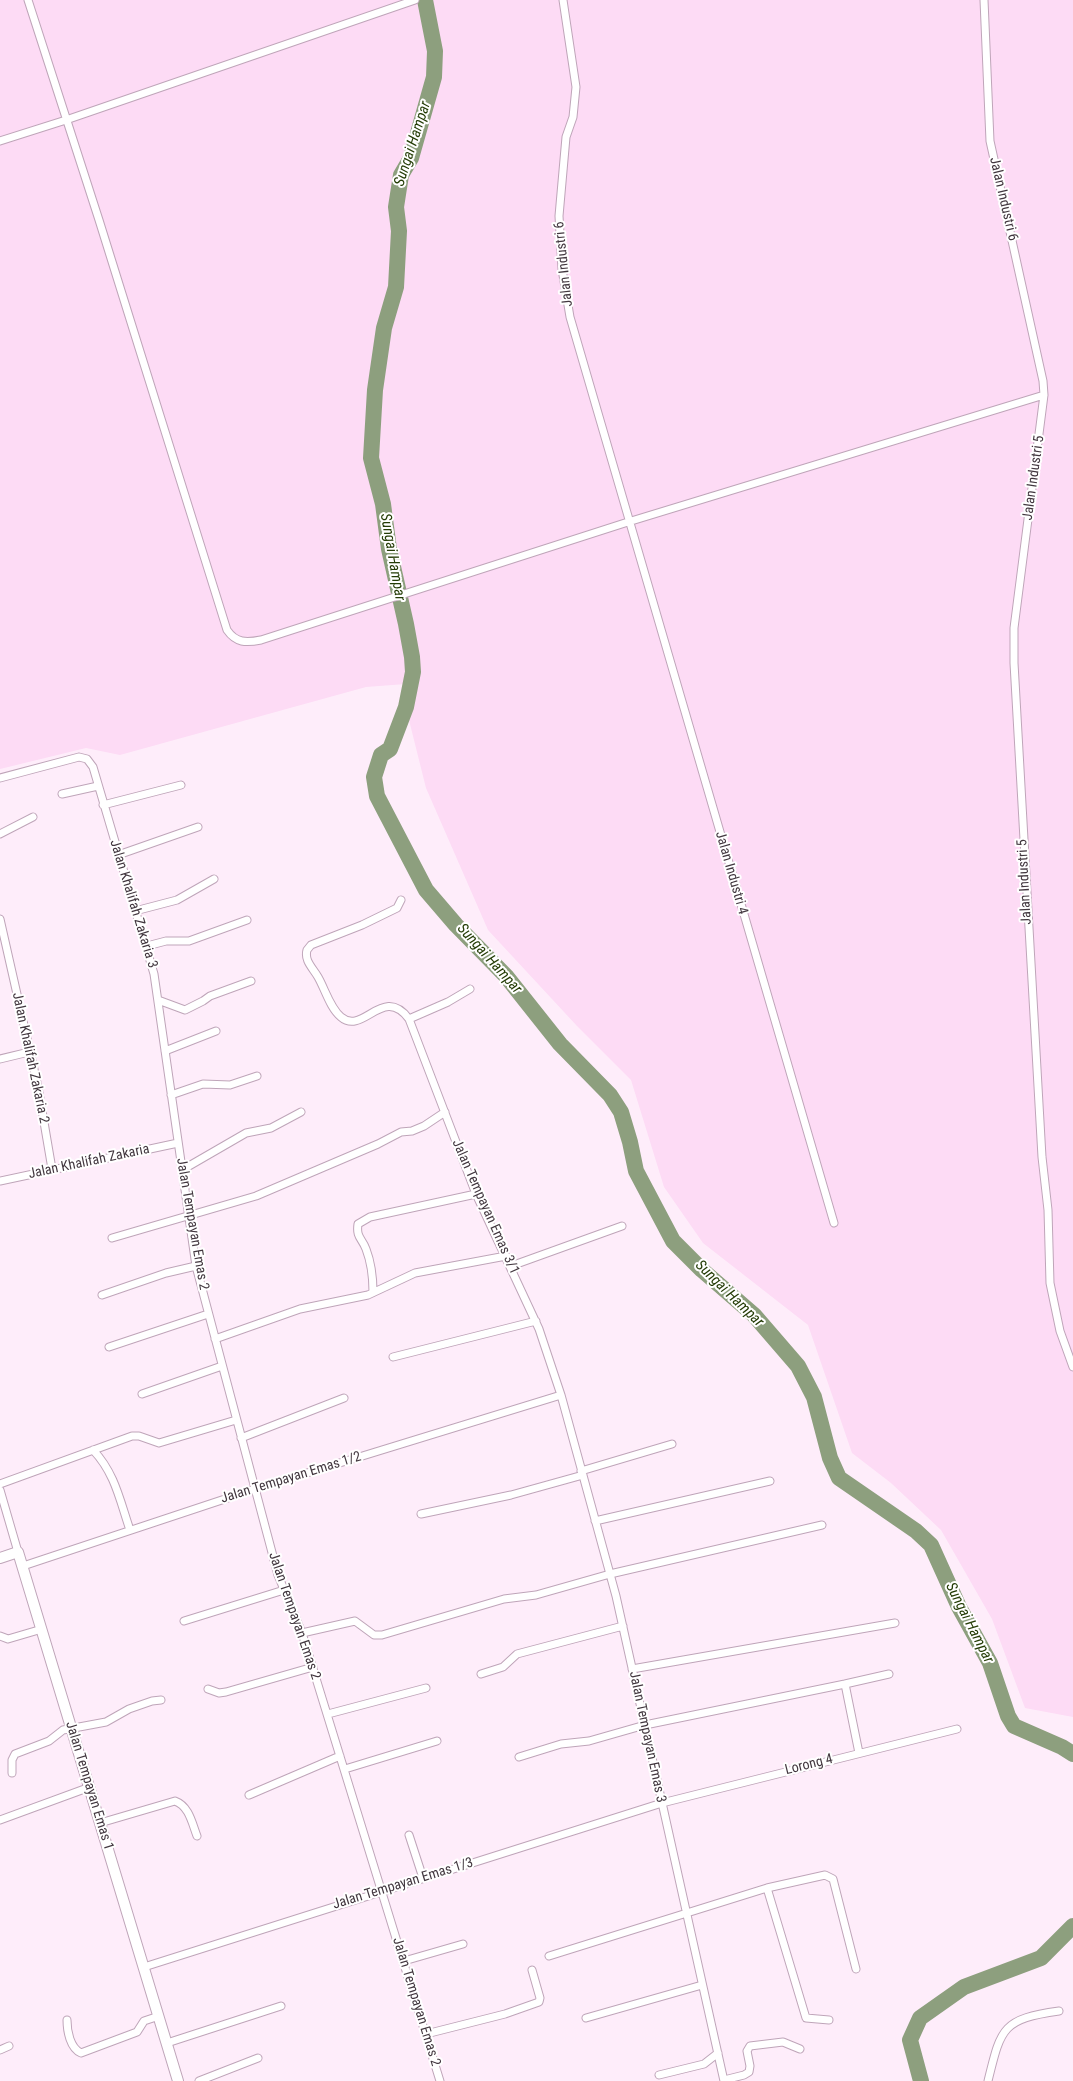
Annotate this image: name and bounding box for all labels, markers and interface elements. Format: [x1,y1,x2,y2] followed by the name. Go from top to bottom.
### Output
[391,99,435,189] water label: Sungai Hampar
[985,155,1021,243] street label: Jalan Industri 6
[551,221,577,307] street label: Jalan Industri 6
[1020,434,1048,522] street label: Jalan Industri 5
[375,512,409,602] water label: Sungai Hampar
[711,830,751,916] street label: Jalan Industri 4
[105,838,161,970] street label: Jalan Khalifah Zakaria 3
[1014,839,1036,925] street label: Jalan Industri 5
[453,920,525,998] water label: Sungai Hampar
[8,991,52,1125] street label: Jalan Khalifah Zakaria 2
[448,1137,522,1277] street label: Jalan Tempayan Emas 3/1
[27,1141,151,1183] street label: Jalan Khalifah Zakaria
[172,1157,212,1291] street label: Jalan Tempayan Emas 2
[691,1257,767,1331] water label: Sungai Hampar
[219,1449,363,1507] street label: Jalan Tempayan Emas 1/2
[264,1550,324,1682] street label: Jalan Tempayan Emas 2
[941,1580,997,1666] water label: Sungai Hampar
[625,1670,669,1804] street label: Jalan Tempayan Emas 3
[61,1720,117,1852] street label: Jalan Tempayan Emas 1
[783,1751,835,1779] street label: Lorong 4
[331,1855,475,1913] street label: Jalan Tempayan Emas 1/3
[388,1936,444,2068] street label: Jalan Tempayan Emas 2

